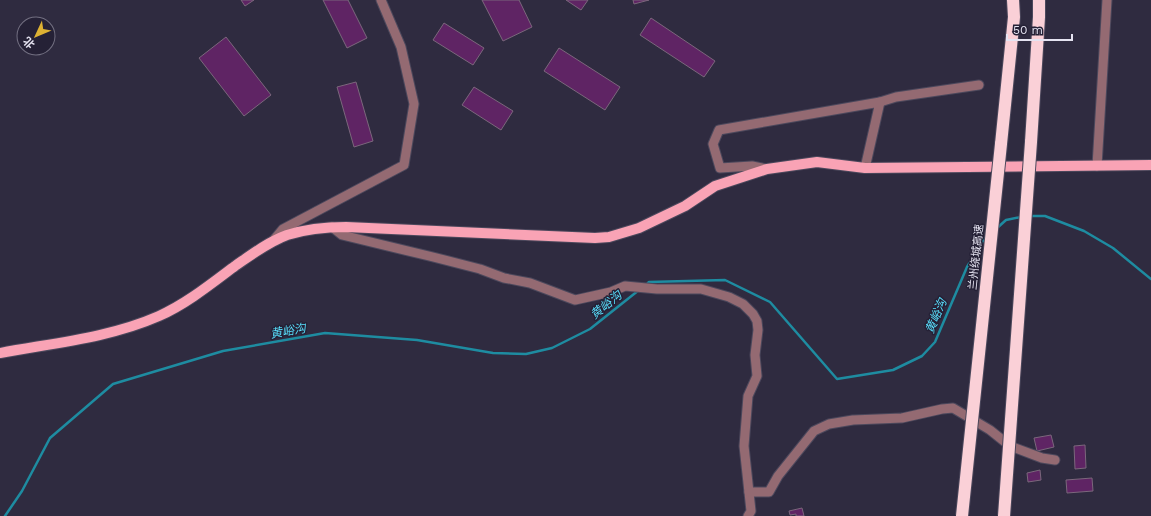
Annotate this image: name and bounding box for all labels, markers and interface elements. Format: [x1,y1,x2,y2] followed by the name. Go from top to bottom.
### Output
[16,16,56,56] north arrow
[1007,16,1072,42] scale bar
[1013,23,1043,37] text: 50 m
[21,34,38,51] text: 北
[966,224,986,290] street label: 兰州绕城高速
[588,287,626,322] water label: 黄峪沟
[923,295,950,335] water label: 黄峪沟
[269,321,309,341] water label: 黄峪沟

